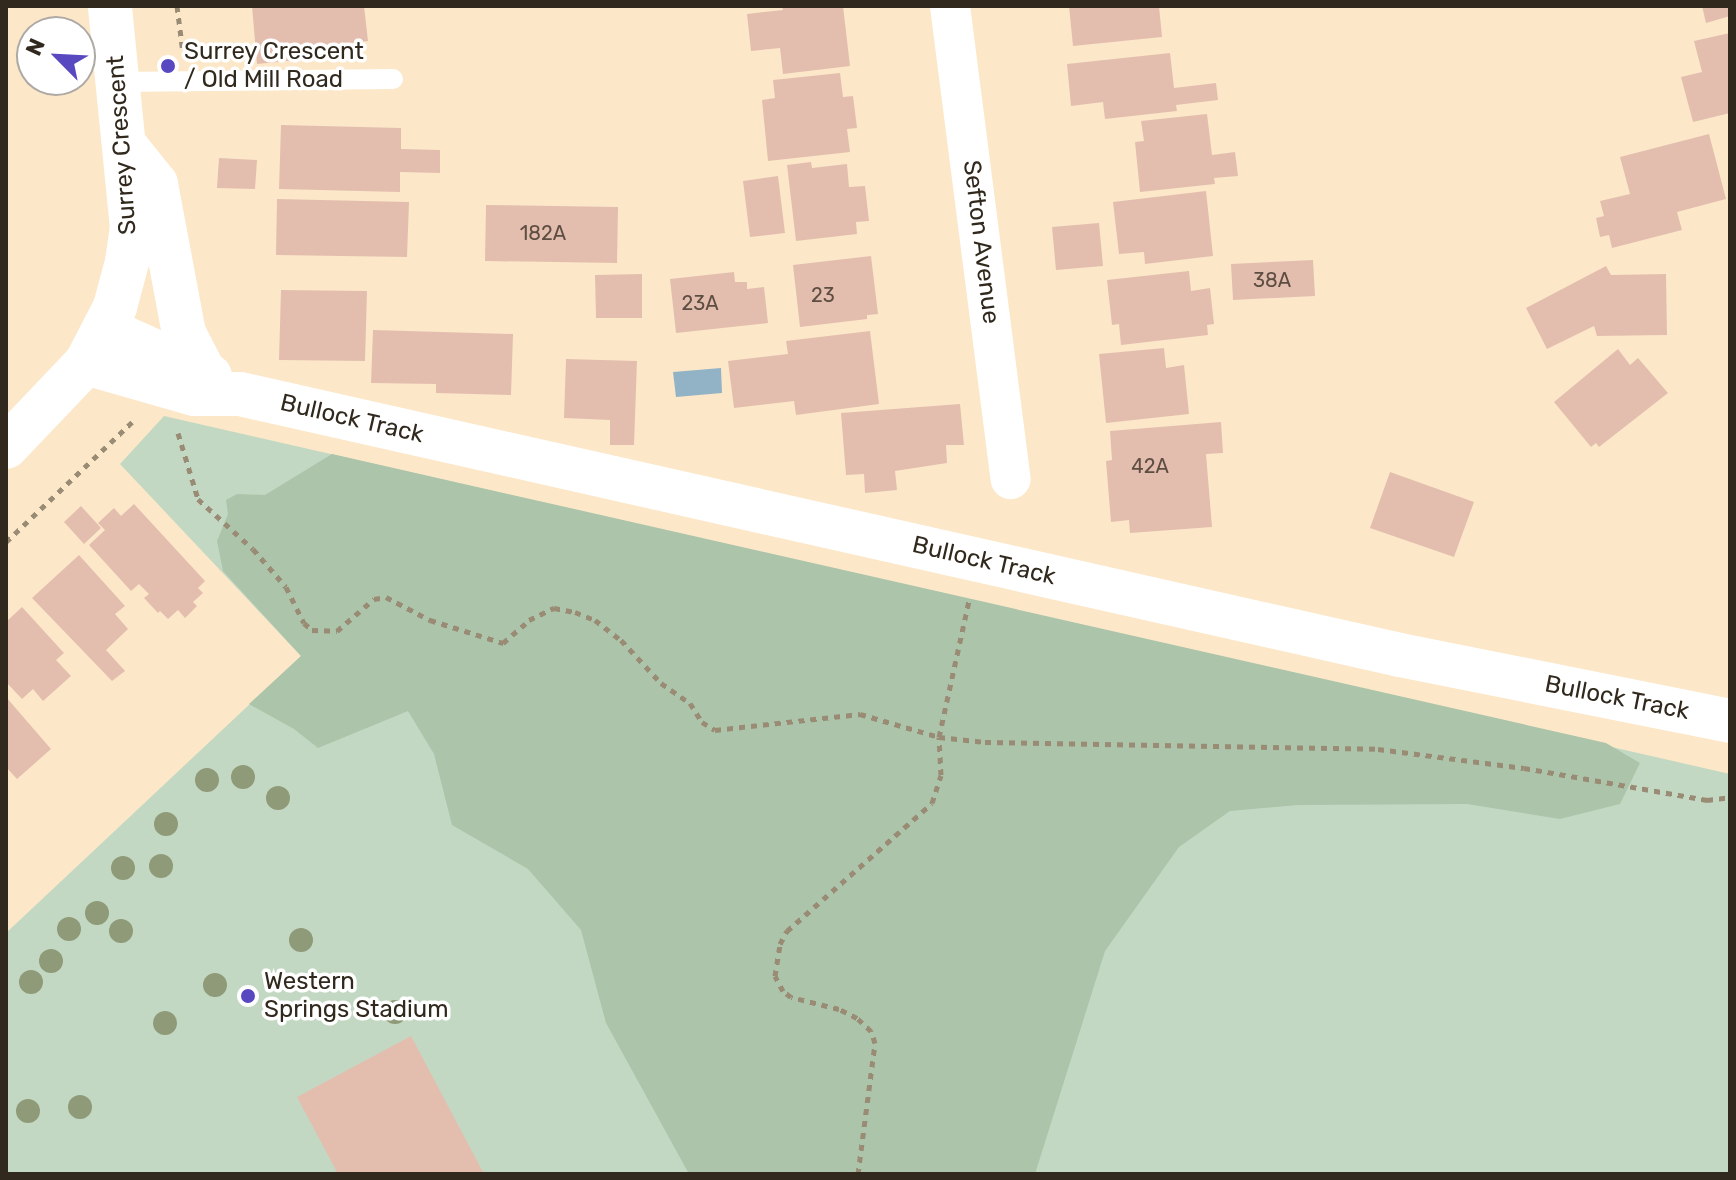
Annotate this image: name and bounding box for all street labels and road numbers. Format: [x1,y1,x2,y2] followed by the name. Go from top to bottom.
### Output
[101,54,143,236] street label: Surrey Crescent
[957,158,1005,326] street label: Sefton Avenue
[277,388,427,450] street label: Bullock Track
[909,530,1059,592] street label: Bullock Track
[1542,670,1692,726] street label: Bullock Track

